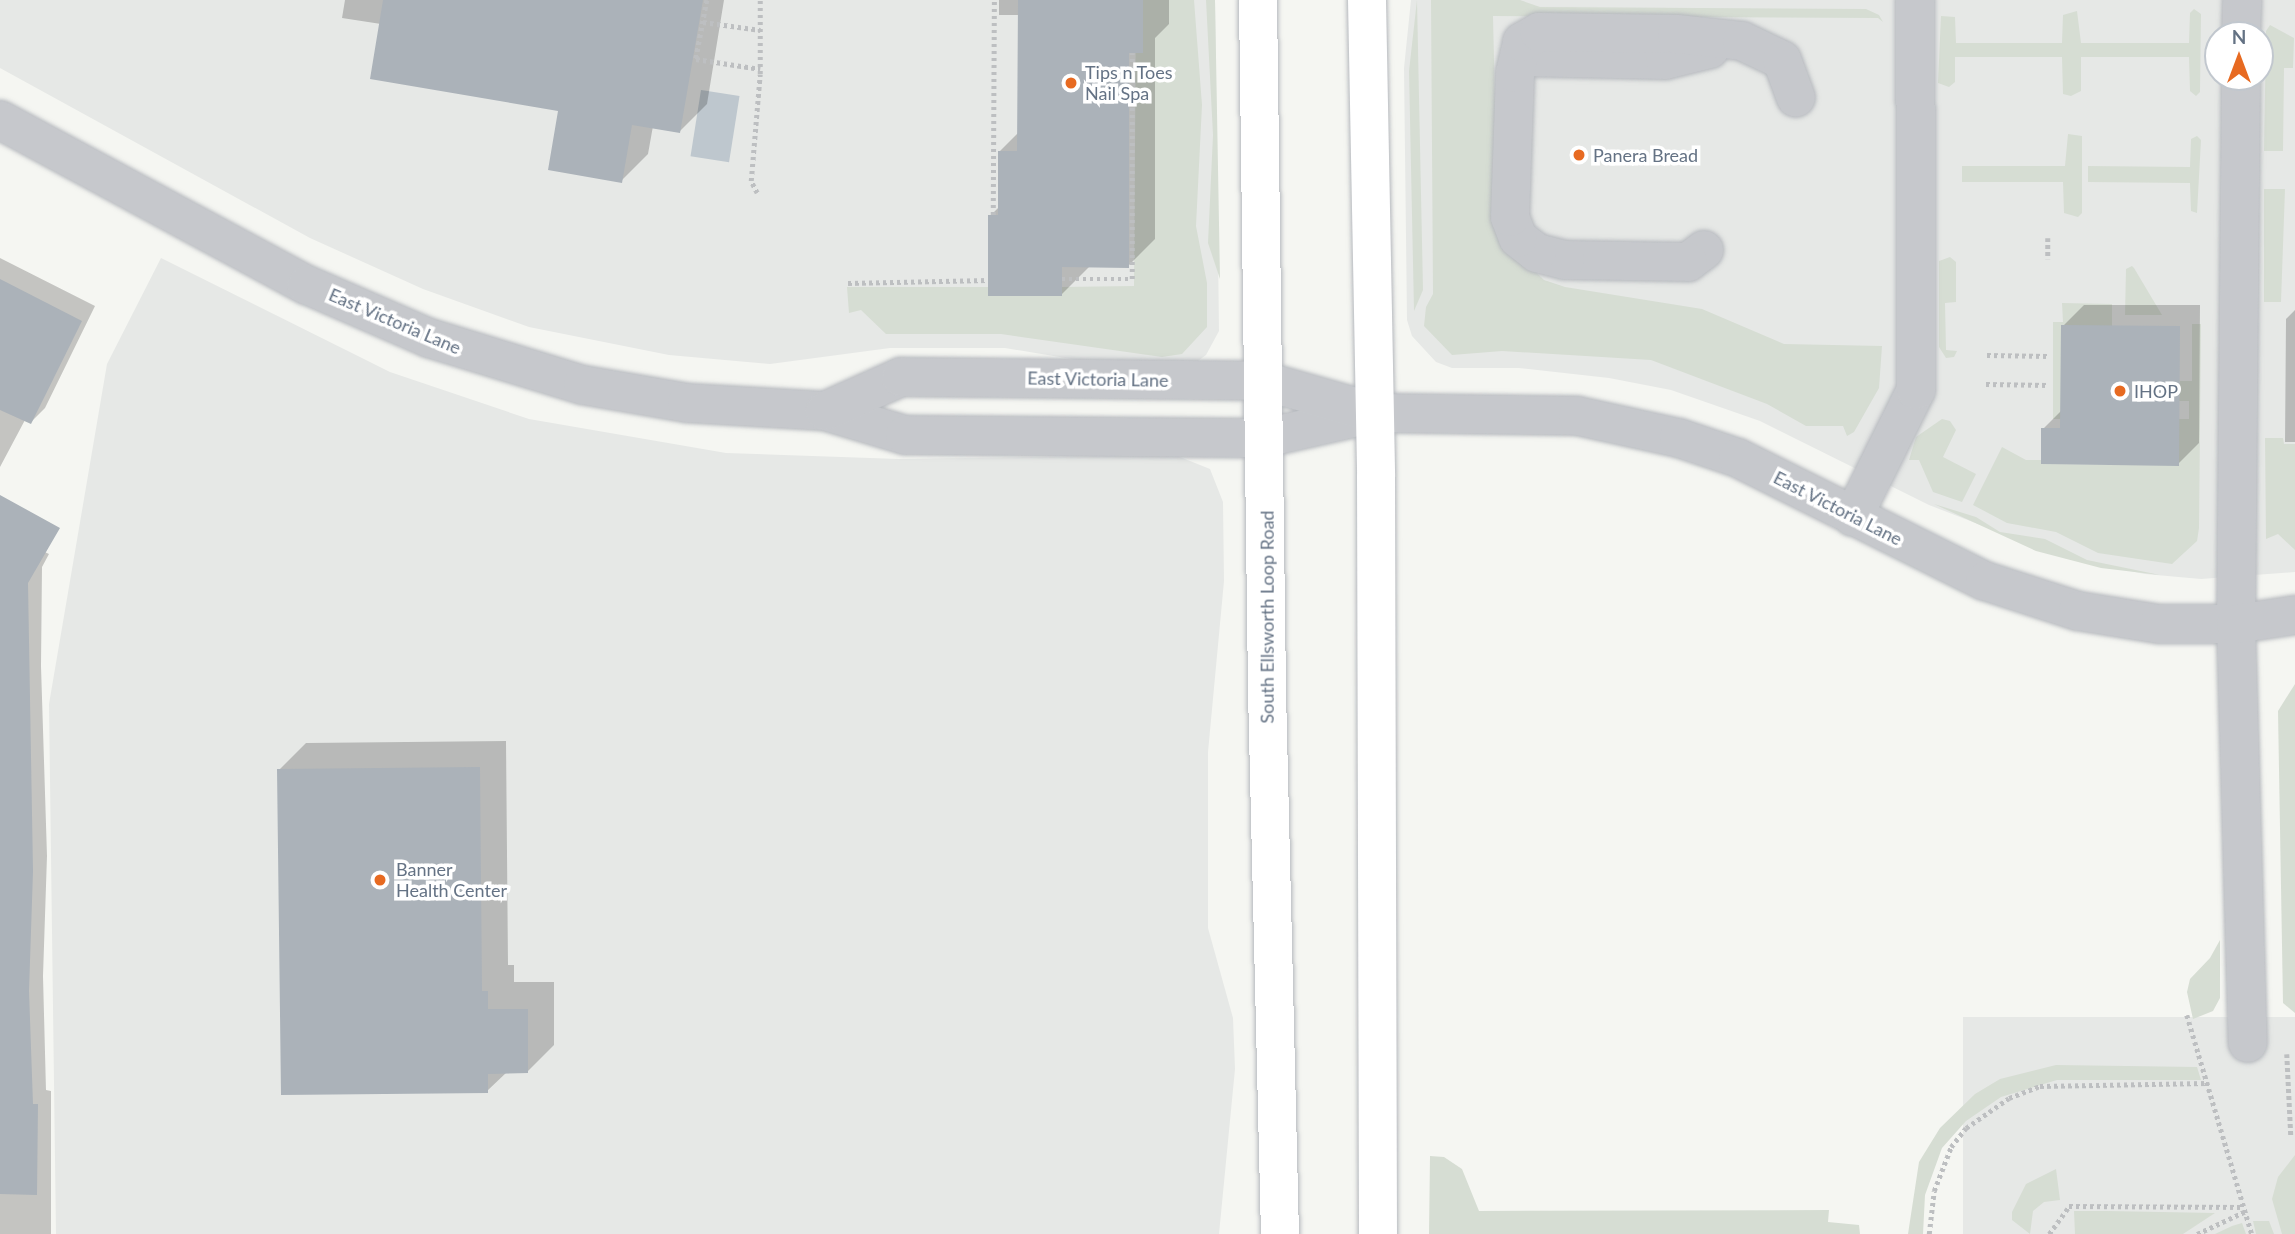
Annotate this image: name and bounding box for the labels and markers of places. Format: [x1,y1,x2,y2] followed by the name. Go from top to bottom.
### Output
[1085,62,1173,104] place label: Tips n Toes Nail Spa
[1063,75,1079,91] marker: Tips n Toes Nail Spa
[1593,144,1698,166] place label: Panera Bread
[1571,147,1587,163] marker: Panera Bread
[2134,380,2178,402] place label: IHOP
[2112,383,2128,399] marker: IHOP
[396,859,507,902] place label: Banner Health Center
[370,870,390,890] marker: Banner Health Center

